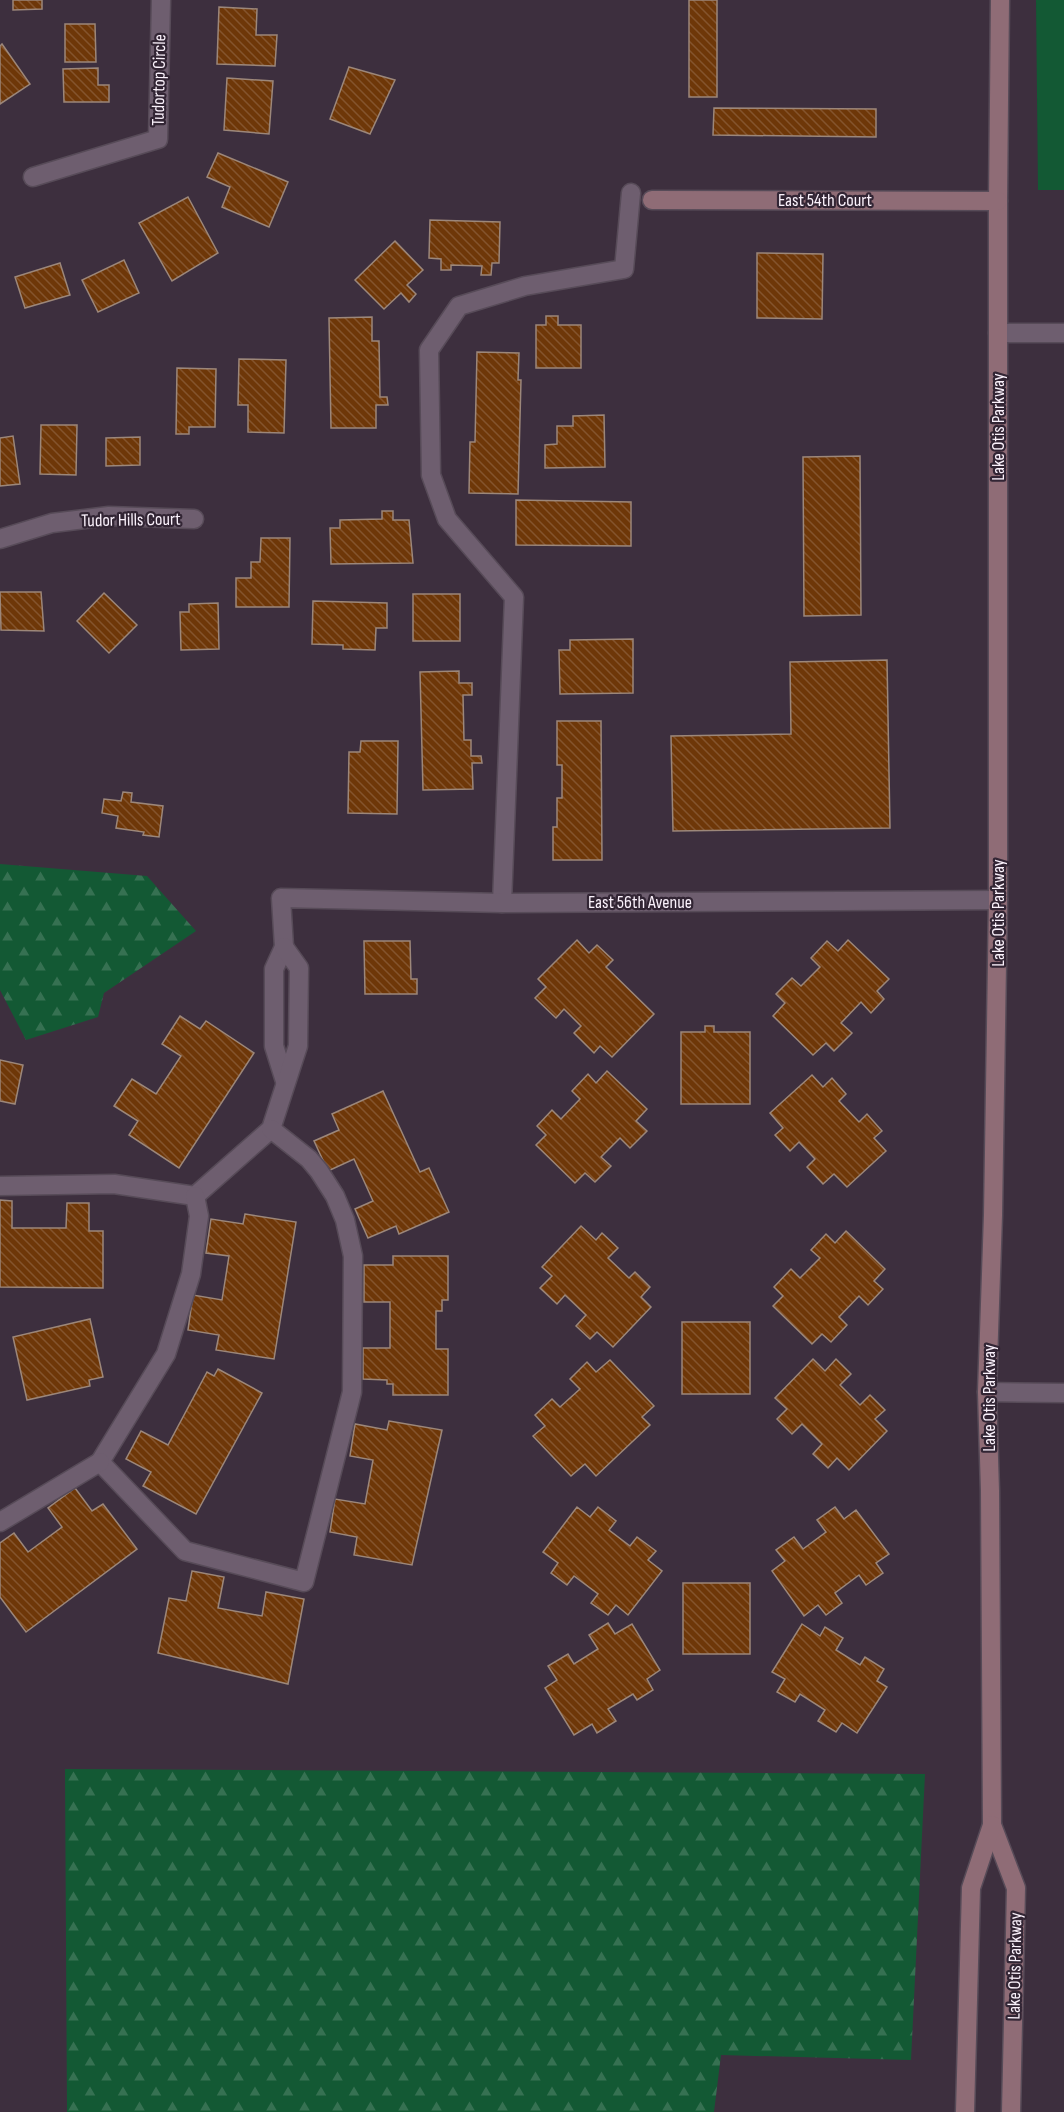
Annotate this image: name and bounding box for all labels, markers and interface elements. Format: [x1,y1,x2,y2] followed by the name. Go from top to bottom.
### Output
[148,34,170,126] street label: Tudortop Circle
[778,190,873,211] street label: East 54th Court
[988,373,1009,481] street label: Lake Otis Parkway
[81,509,181,531] street label: Tudor Hills Court
[988,859,1009,967] street label: Lake Otis Parkway
[588,892,692,913] street label: East 56th Avenue
[979,1344,1000,1452] street label: Lake Otis Parkway
[1004,1912,1026,2020] street label: Lake Otis Parkway

